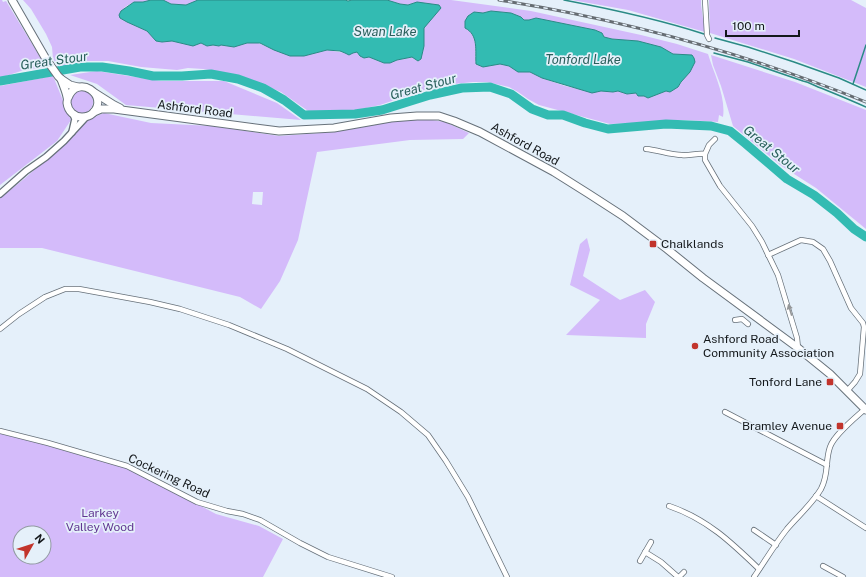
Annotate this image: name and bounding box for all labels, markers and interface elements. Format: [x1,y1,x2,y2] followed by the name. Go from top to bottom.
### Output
[726,12,799,38] scale bar
[732,19,765,33] text: 100 m
[353,24,417,39] water label: Swan Lake
[19,48,89,73] water label: Great Stour
[545,52,621,67] water label: Tonford Lake
[388,70,458,103] water label: Great Stour
[157,97,233,121] street label: Ashford Road
[489,120,561,168] street label: Ashford Road
[741,122,803,177] water label: Great Stour
[661,237,723,251] place label: Chalklands
[648,239,658,249] marker: Chalklands
[787,304,793,316] one-way arrow
[703,332,834,360] place label: Ashford Road Community Association
[690,341,700,351] marker: Ashford Road Community Association
[749,375,822,389] place label: Tonford Lane
[825,377,835,387] marker: Tonford Lane
[742,419,832,433] place label: Bramley Avenue
[835,421,845,431] marker: Bramley Avenue
[126,451,212,501] street label: Cockering Road
[66,506,134,534] park label: Larkey Valley Wood
[12,525,52,565] north arrow
[32,532,47,546] text: N

